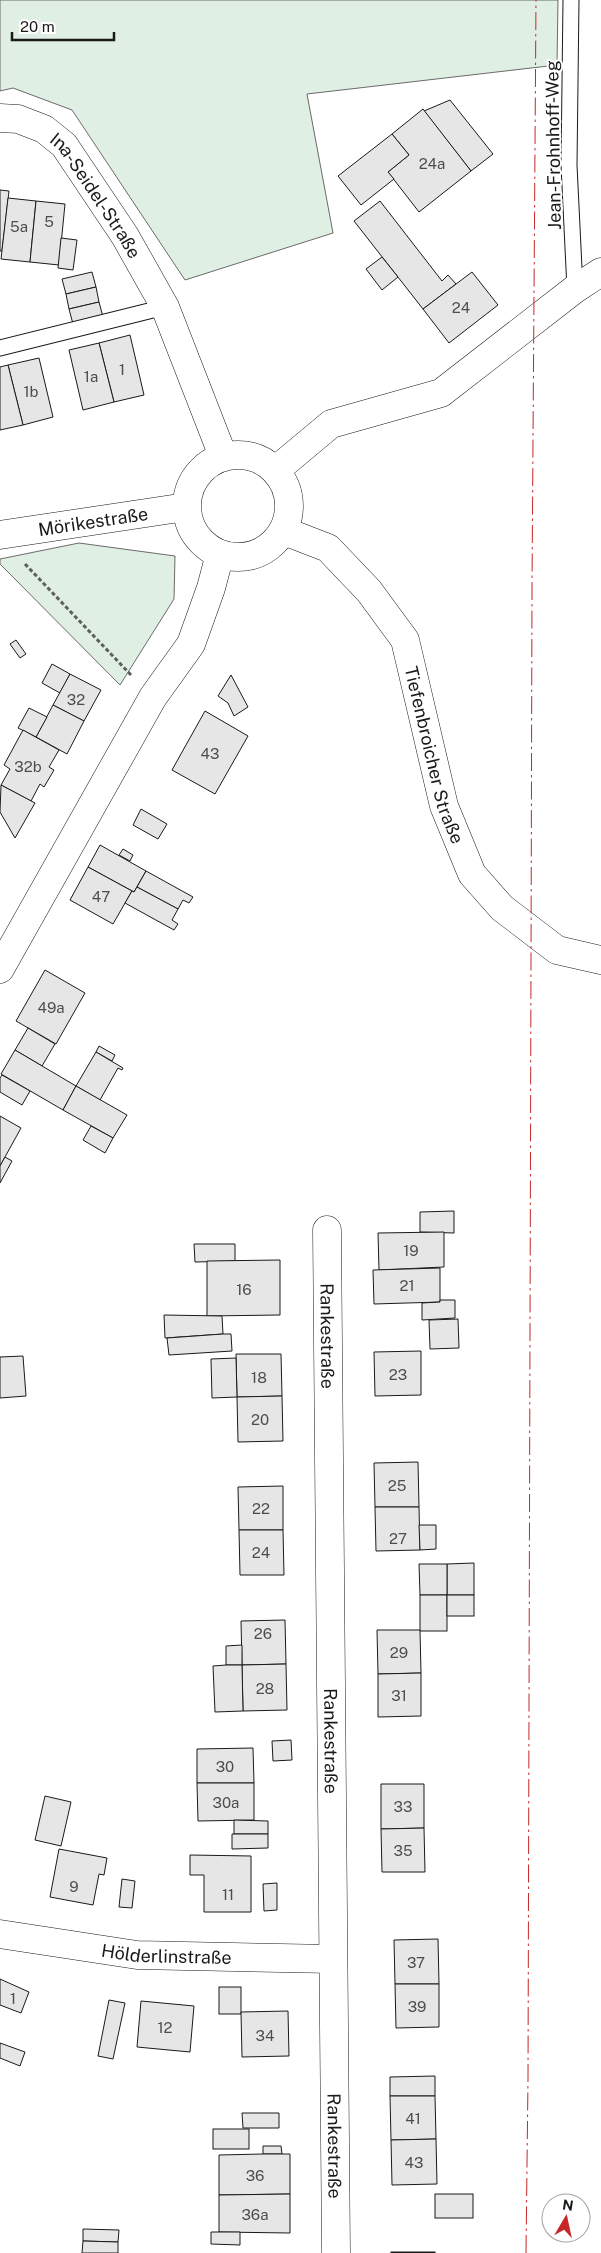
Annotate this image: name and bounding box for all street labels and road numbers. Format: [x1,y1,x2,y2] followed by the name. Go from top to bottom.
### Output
[541,60,565,230] street label: Jean-Frohnhoff-Weg
[46,128,146,262] street label: Ina-Seidel-Straße
[37,502,149,540] street label: Mörikestraße
[401,664,469,847] street label: Tiefenbroicher Straße
[317,1283,339,1389] street label: Rankestraße
[321,1688,342,1794] street label: Rankestraße
[100,1939,232,1967] street label: Hölderlinstraße
[324,2093,346,2199] street label: Rankestraße

